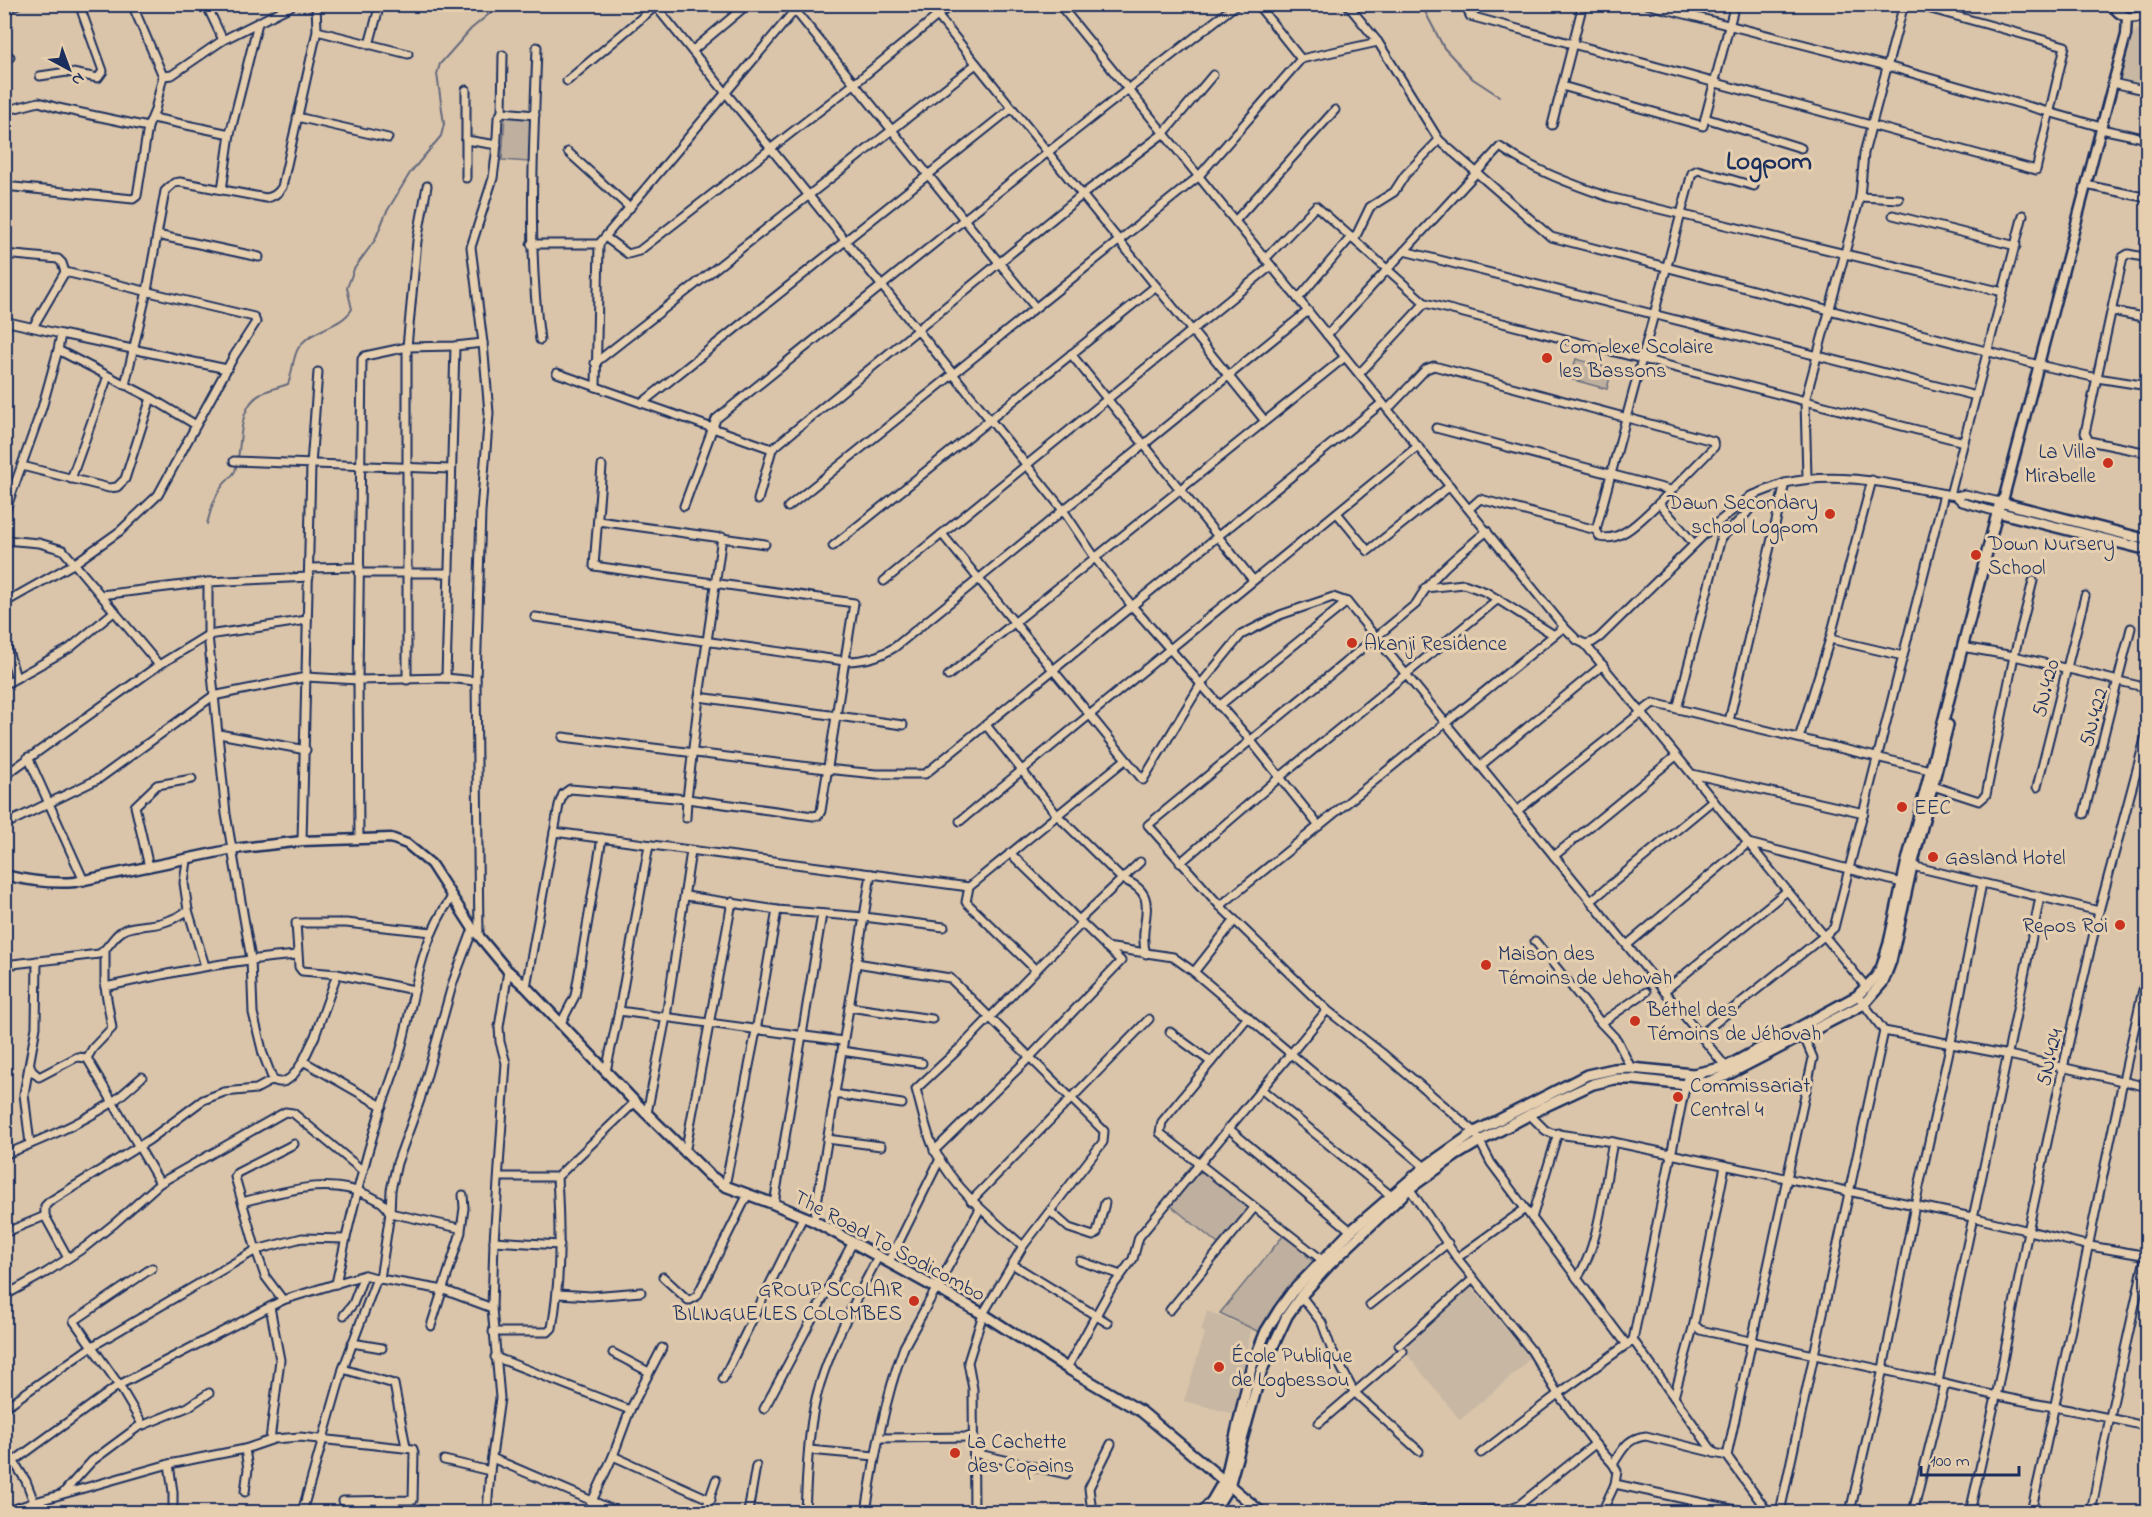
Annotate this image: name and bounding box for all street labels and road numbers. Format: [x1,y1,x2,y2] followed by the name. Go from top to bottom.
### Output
[2025,656,2069,721] street label: 5N.420
[2073,685,2117,750] street label: 5N.422
[2030,1025,2072,1089] street label: 5N.424
[788,1183,990,1310] street label: The Road To Sodicombo

